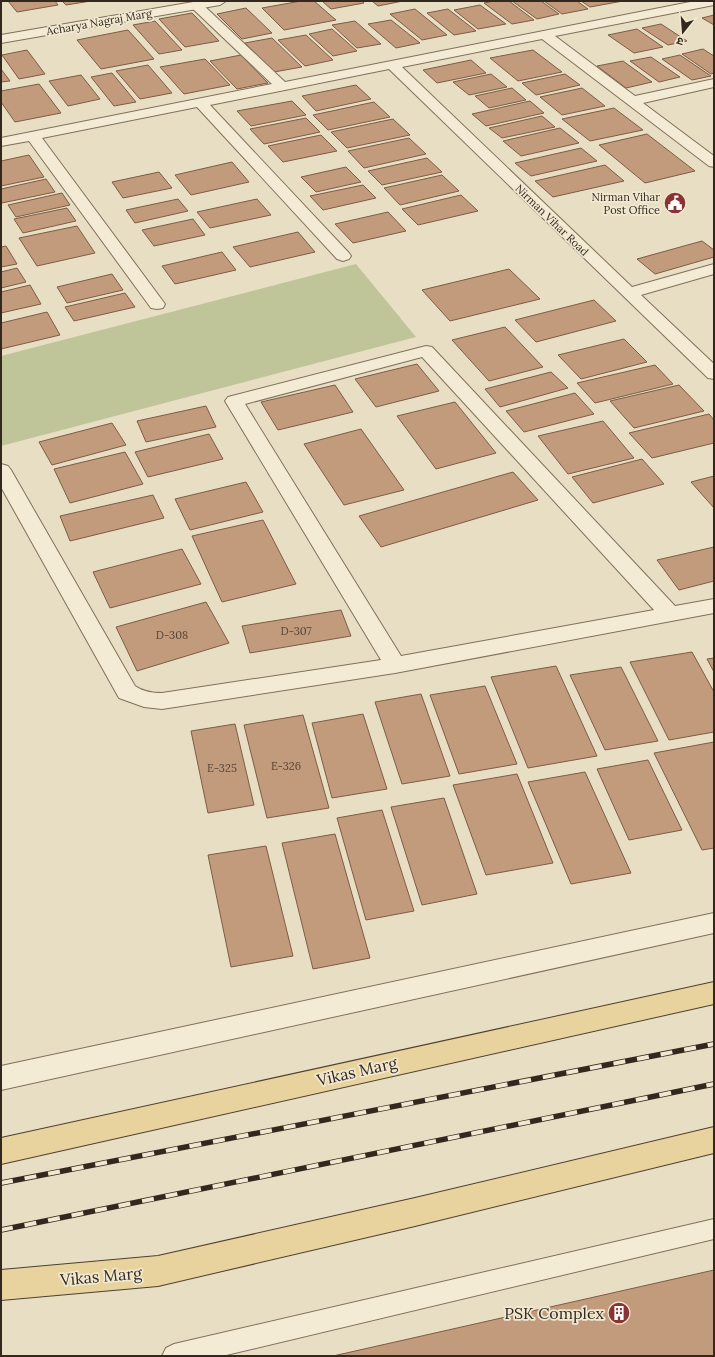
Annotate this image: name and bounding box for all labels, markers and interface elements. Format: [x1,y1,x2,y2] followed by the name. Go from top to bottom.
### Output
[44,6,154,38] street label: Acharya Nagraj Marg
[663,12,703,52] north arrow
[674,34,685,49] text: उ
[512,181,592,259] street label: Nirman Vihar Road
[592,190,660,217] place label: Nirman Vihar Post Office
[662,190,688,216] public building icon: Nirman Vihar Post Office
[280,624,312,638] house number: D-307
[156,628,188,642] house number: D-308
[271,759,301,773] house number: E-326
[207,761,237,775] house number: E-325
[314,1052,400,1090] street label: Vikas Marg
[58,1262,144,1290] street label: Vikas Marg
[606,1300,632,1326] building icon: PSK Complex
[504,1303,605,1323] place label: PSK Complex

